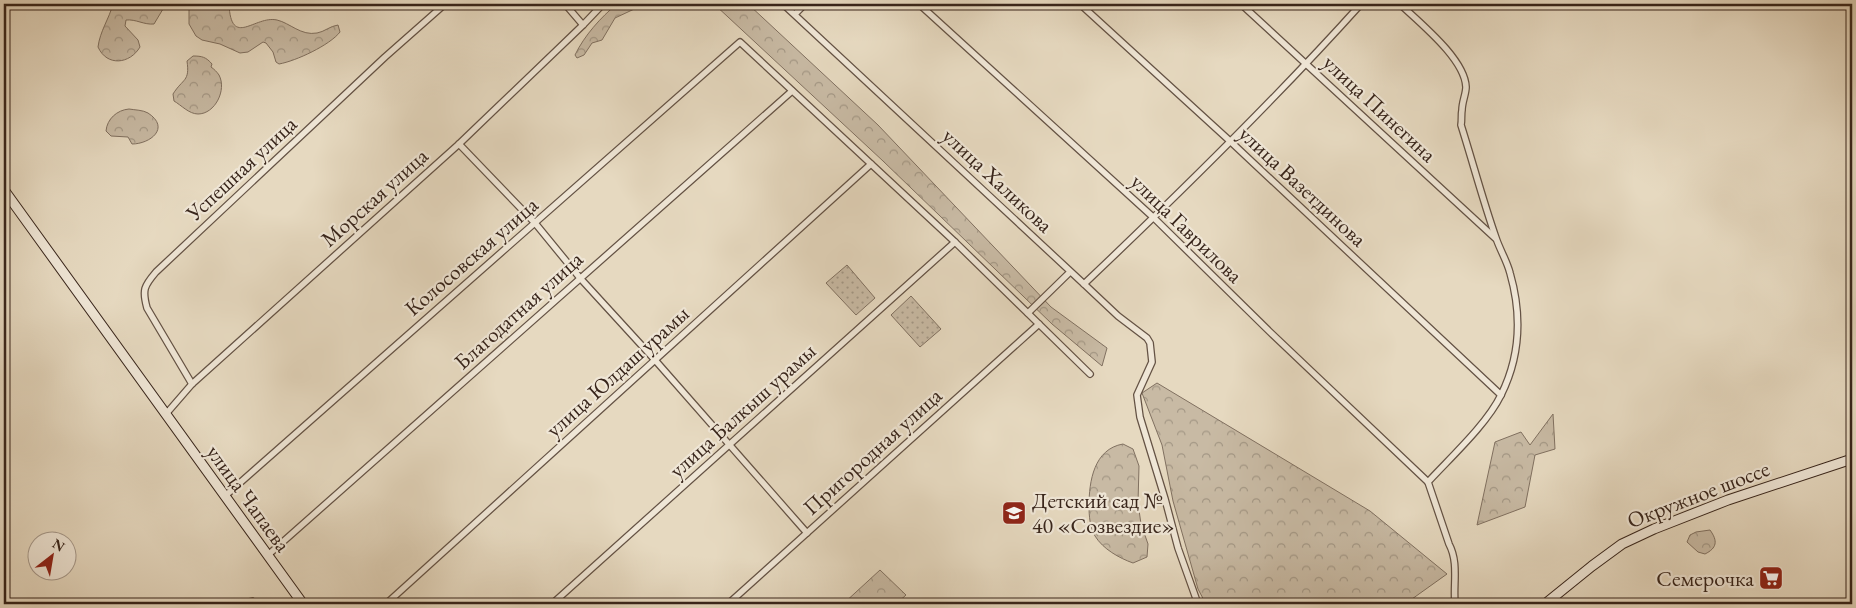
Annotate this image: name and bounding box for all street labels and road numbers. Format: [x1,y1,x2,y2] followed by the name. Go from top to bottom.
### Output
[1317,48,1443,169] street label: улица Пинегина
[179,109,303,228] street label: Успешная улица
[1233,120,1373,253] street label: улица Вазетдинова
[936,122,1059,239] street label: улица Халикова
[315,141,434,253] street label: Морская улица
[1124,167,1249,289] street label: улица Гаврилова
[398,190,544,322] street label: Колосовская улица
[448,245,589,376] street label: Благодатная улица
[539,299,695,444] street label: улица Юлдаш урамы
[663,337,822,484] street label: улица Балкыш урамы
[797,381,948,522] street label: Пригородная улица
[200,439,297,558] street label: улица Чапаева
[1623,454,1774,535] street label: Окружное шоссе

